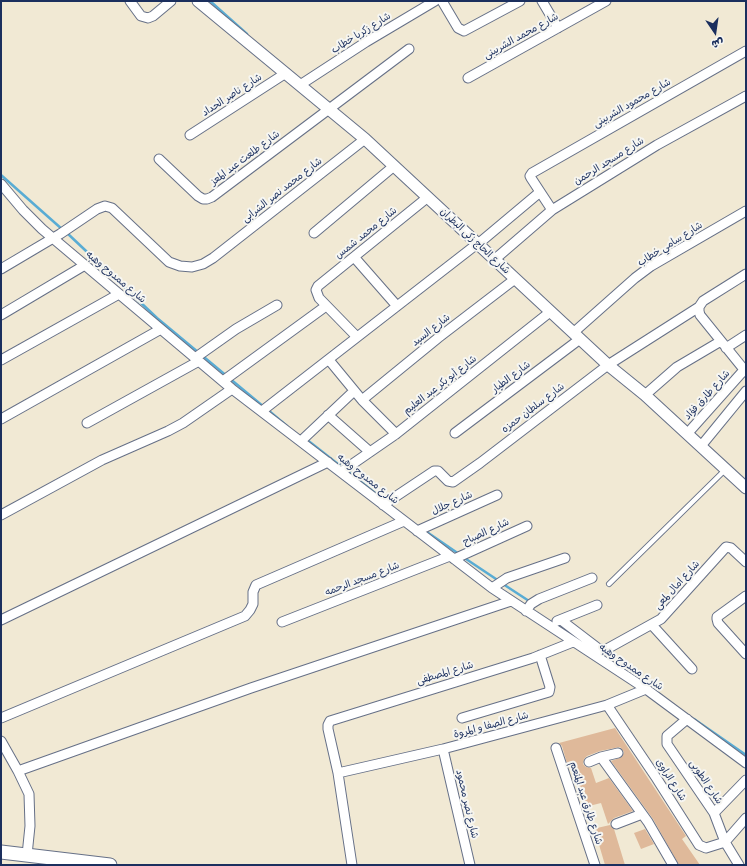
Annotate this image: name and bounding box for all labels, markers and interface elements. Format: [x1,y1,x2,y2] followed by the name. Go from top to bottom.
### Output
[329,10,393,56] street label: شارع زكريا خطاب
[481,10,561,62] street label: شارع محمد الشربينى
[695,12,735,52] north arrow
[710,36,725,52] text: ش
[200,71,264,119] street label: شارع ناصر الحداد
[591,76,673,130] street label: شارع محمود الشربينى
[208,128,282,188] street label: شارع طلعت عبد المعز
[572,135,646,187] street label: شارع مسجد الرحمن
[240,155,324,225] street label: شارع محمد نصر الشرابى
[333,204,399,262] street label: شارع محمد شمس
[438,205,512,277] street label: شارع الحاج زكى البطران
[635,219,705,269] street label: شارع سامي خطاب
[84,248,148,306] street label: شارع ممدوح وهبه
[409,311,453,349] street label: شارع السيد
[401,353,479,417] street label: شارع أبو بكر عبد العليم
[489,358,533,396] street label: شارع الطيار
[682,368,732,422] street label: شارع طارق فؤاد
[499,381,567,435] street label: شارع سلطان حمزه
[335,451,401,507] street label: شارع ممدوح وهبه
[430,489,474,517] street label: شارع جلال
[461,516,511,548] street label: شارع الصباح
[652,558,702,612] street label: شارع امال لمعى
[323,559,401,599] street label: شارع مسجد الرحمه
[597,641,665,693] street label: شارع ممدوح وهبه
[415,659,475,687] street label: شارع المصطفى
[452,709,530,741] street label: شارع الصفا و المروة
[653,757,689,803] street label: شارع الراوى
[687,758,725,806] street label: شارع الطوبى
[567,760,605,846] street label: شارع طارق عبد المنعم
[453,768,481,840] street label: شارع نصر محمود

